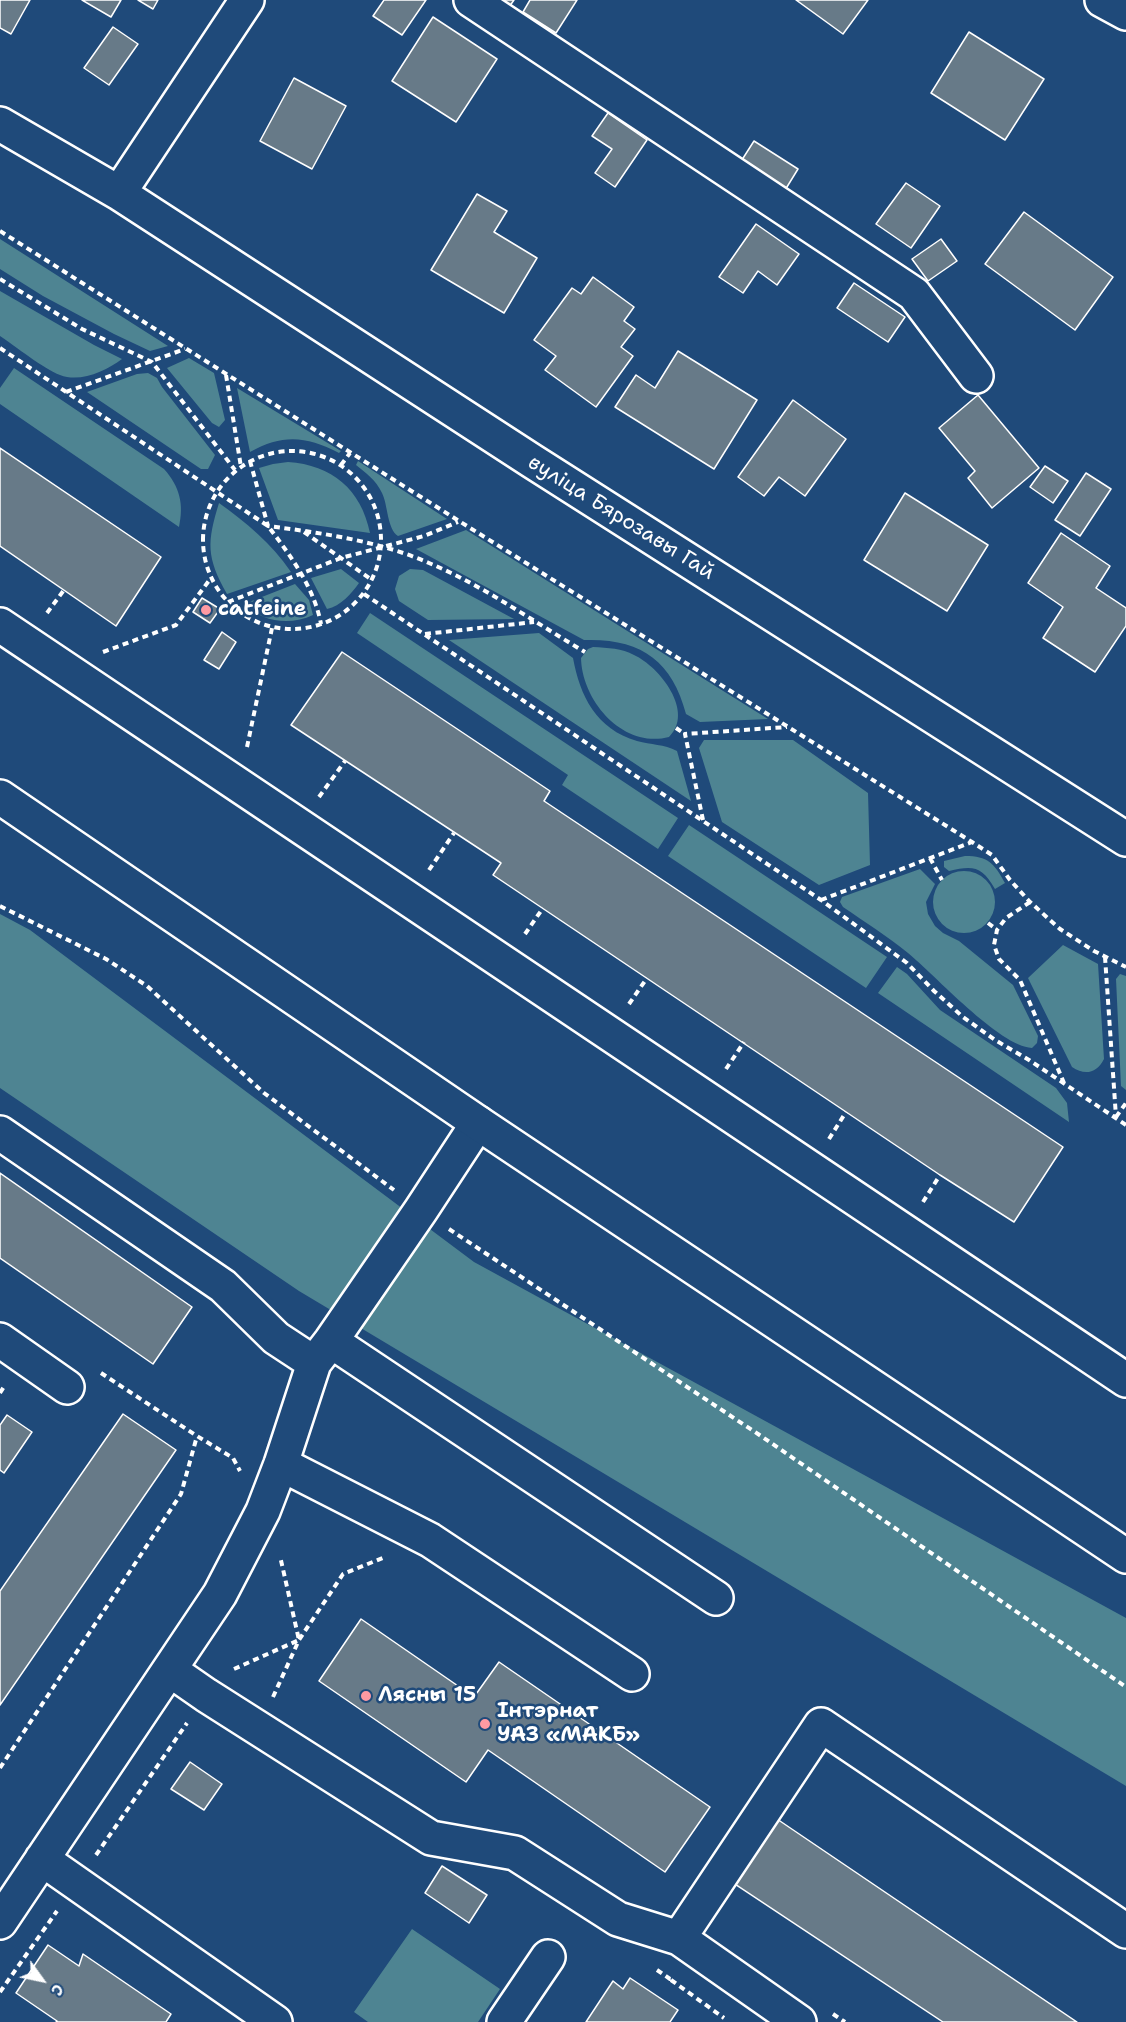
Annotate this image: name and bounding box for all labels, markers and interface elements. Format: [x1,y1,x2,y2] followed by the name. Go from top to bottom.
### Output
[523,450,719,586] street label: вуліца Бярозавы Гай
[218,597,306,623] place label: catfeine
[199,603,213,617] marker: catfeine
[378,1683,476,1709] place label: Лясны 15
[359,1689,373,1703] marker: Лясны 15
[497,1699,640,1749] place label: Інтэрнат УАЗ «МАКБ»
[478,1717,492,1731] marker: Інтэрнат УАЗ «МАКБ»
[12,1950,72,2010] north arrow
[46,1980,69,2000] text: С

